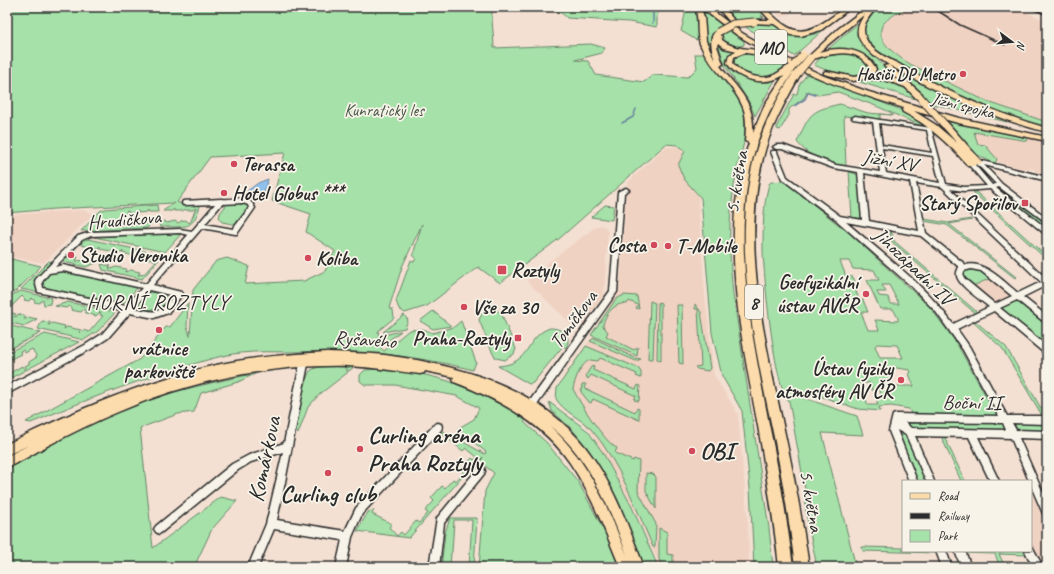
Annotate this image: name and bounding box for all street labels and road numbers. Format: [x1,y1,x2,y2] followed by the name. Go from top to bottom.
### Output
[755,30,787,64] road number: MO
[929,87,997,124] street label: Jižní spojka
[860,143,923,178] street label: Jižní XV
[719,148,754,215] street label: 5. května
[86,204,164,235] street label: Hrudičkova
[868,221,962,314] street label: Jihozápadní IV
[544,284,604,353] street label: Tomíčkova
[745,285,763,319] road number: 8
[333,325,398,354] street label: Ryšavého
[943,389,1005,416] street label: Boční II
[240,412,288,504] street label: Komárkova
[794,468,829,535] street label: 5. května

